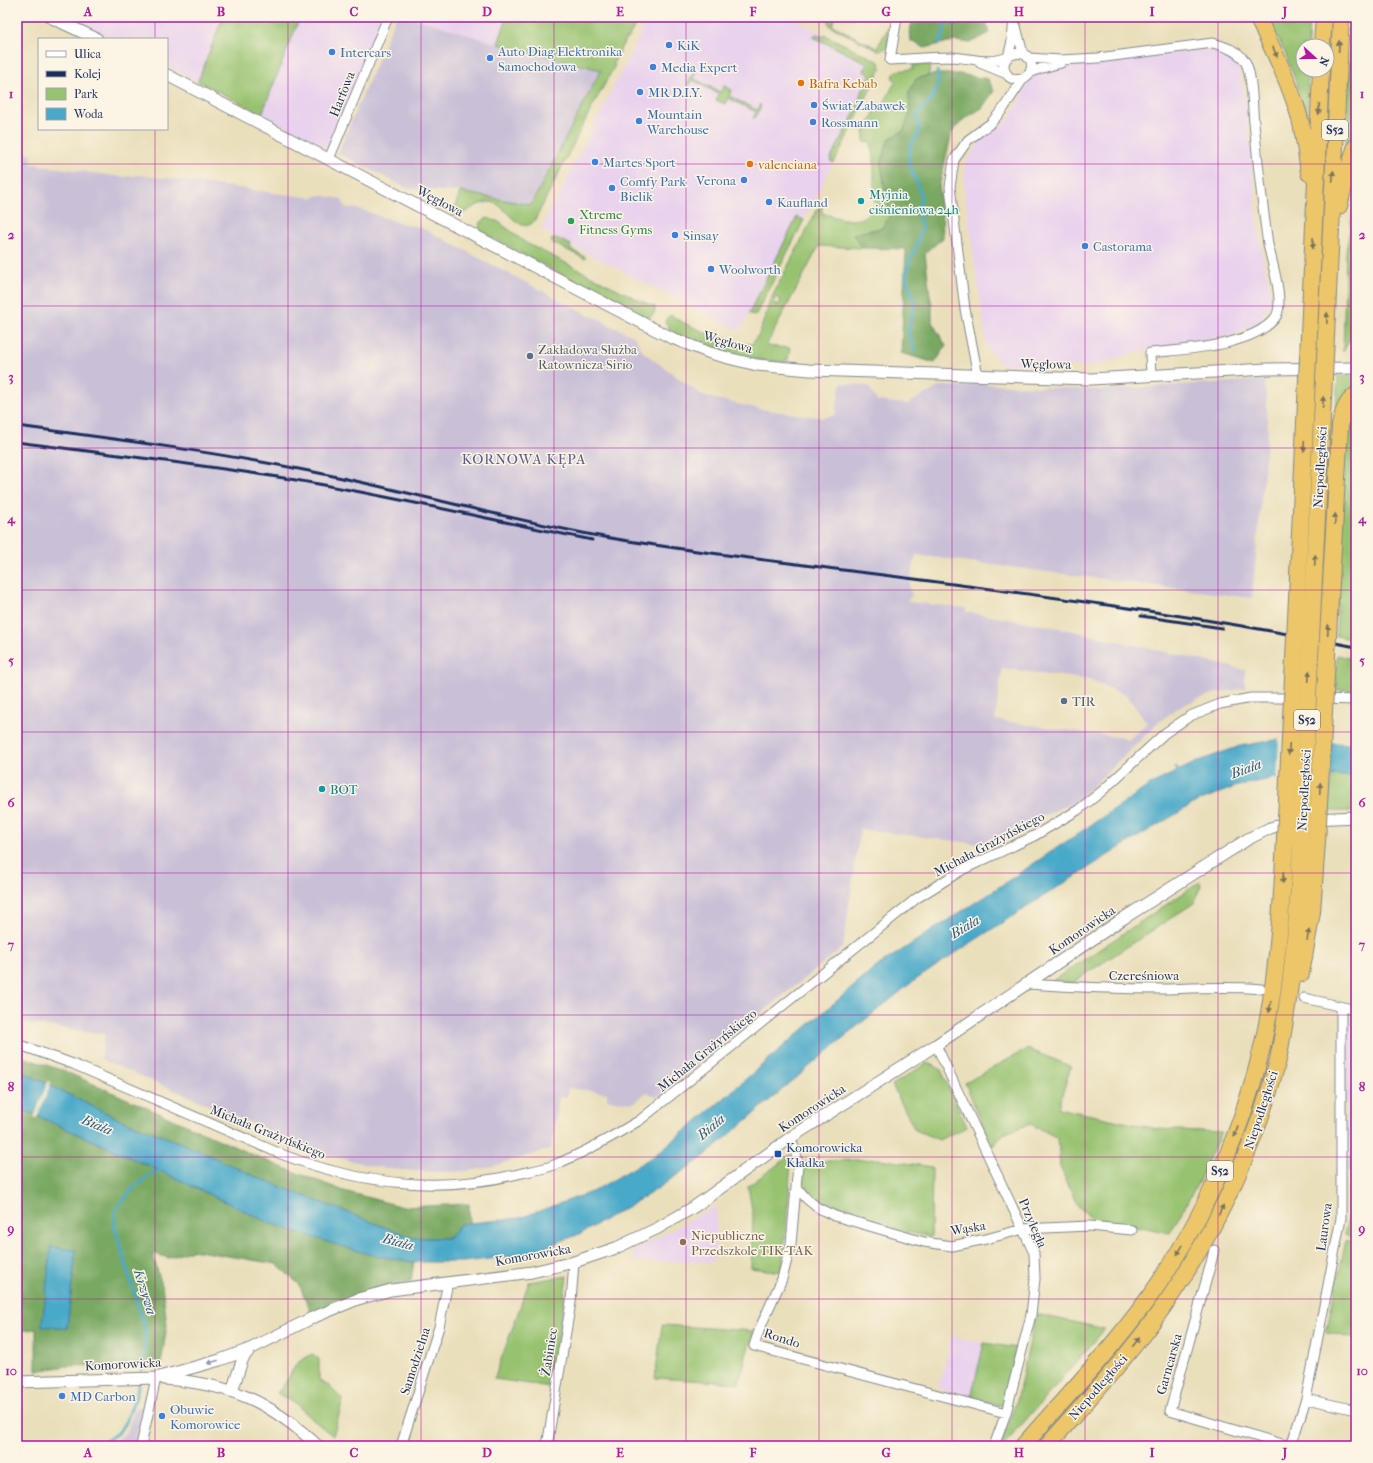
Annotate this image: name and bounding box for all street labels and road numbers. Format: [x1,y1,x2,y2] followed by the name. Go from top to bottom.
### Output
[326,68,358,119] street label: Harfowa
[1322,120,1348,140] road number: S52
[413,182,467,220] street label: Węglowa
[701,328,755,356] street label: Węglowa
[1020,356,1072,372] street label: Węglowa
[1310,426,1330,508] street label: Niepodległości
[1294,710,1320,730] road number: S52
[1294,749,1314,831] street label: Niepodległości
[931,808,1047,880] street label: Michała Grażyńskiego
[1046,902,1119,958] street label: Komorowicka
[1109,968,1180,983] street label: Czereśniowa
[654,1005,760,1095] street label: Michała Grażyńskiego
[1241,1069,1281,1151] street label: Niepodległości
[776,1080,849,1135] street label: Komorowicka
[208,1102,328,1162] street label: Michała Grażyńskiego
[1207,1161,1233,1181] road number: S52
[1016,1196,1051,1251] street label: Przyległa
[1313,1201,1335,1252] street label: Laurowa
[948,1218,988,1238] street label: Wąska
[494,1241,573,1269] street label: Komorowicka
[397,1324,433,1397] street label: Samodzielna
[762,1325,802,1351] street label: Rondo
[538,1326,560,1377] street label: Żabiniec
[1153,1331,1185,1396] street label: Garncarska
[1065,1351,1131,1423] street label: Niepodległości
[84,1354,163,1373] street label: Komorowicka

